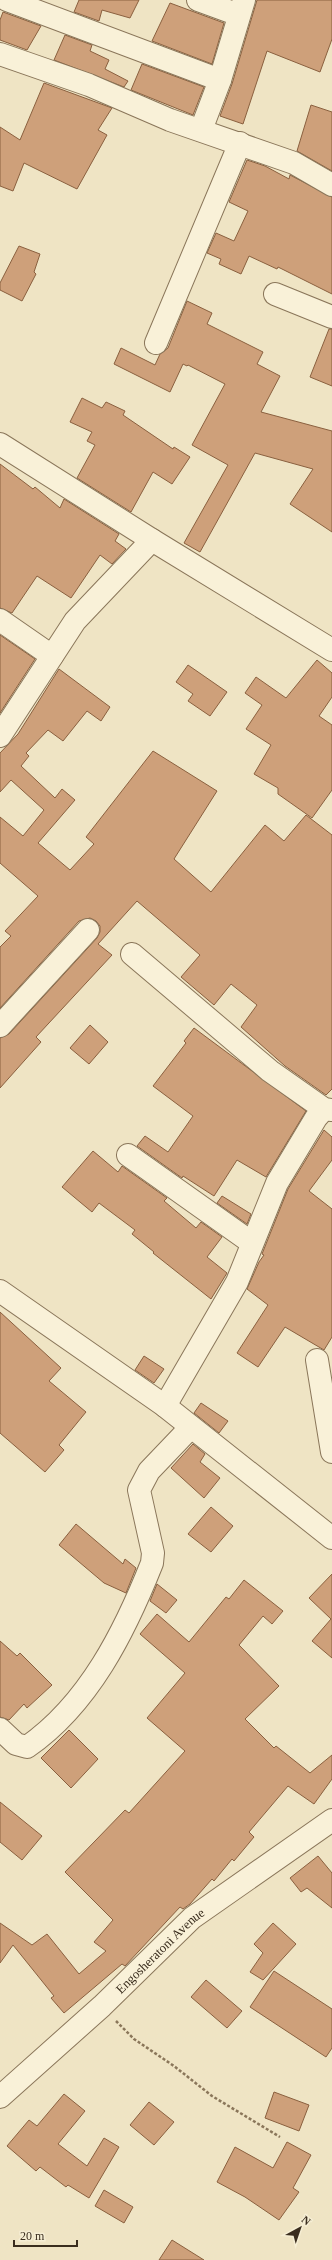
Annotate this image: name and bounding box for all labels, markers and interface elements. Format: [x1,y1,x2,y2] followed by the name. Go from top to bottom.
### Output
[112,1904,207,1996] street label: Engosheratoni Avenue
[280,2208,320,2248] north arrow
[300,2213,313,2228] text: N
[14,2222,77,2248] scale bar
[20,2229,45,2243] text: 20 m

